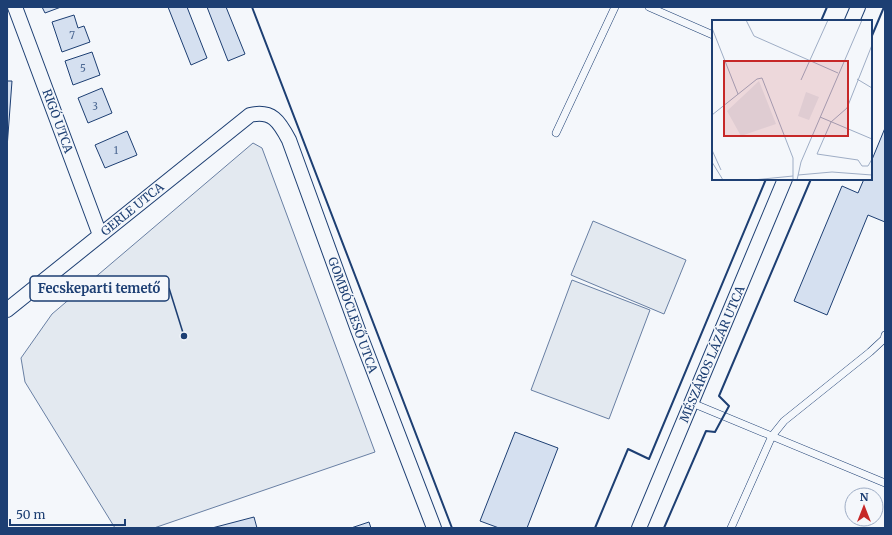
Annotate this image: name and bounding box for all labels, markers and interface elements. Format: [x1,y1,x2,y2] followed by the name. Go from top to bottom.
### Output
[712,20,872,180] inset map
[69,29,75,42] house number: 7
[80,62,86,75] house number: 5
[40,87,77,156] street label: RIGÓ UTCA
[92,100,98,113] house number: 3
[114,144,119,157] house number: 1
[98,179,167,239] street label: GERLE UTCA
[325,255,381,376] street label: GOMBÓCLESŐ UTCA
[30,276,169,301] callout: Fecskeparti temető
[38,280,160,297] text: Fecskeparti temető
[676,283,748,425] street label: MÉSZÁROS LÁZÁR UTCA
[844,487,884,527] north arrow
[860,490,869,504] text: N
[10,501,125,527] scale bar
[16,507,45,522] text: 50 m

